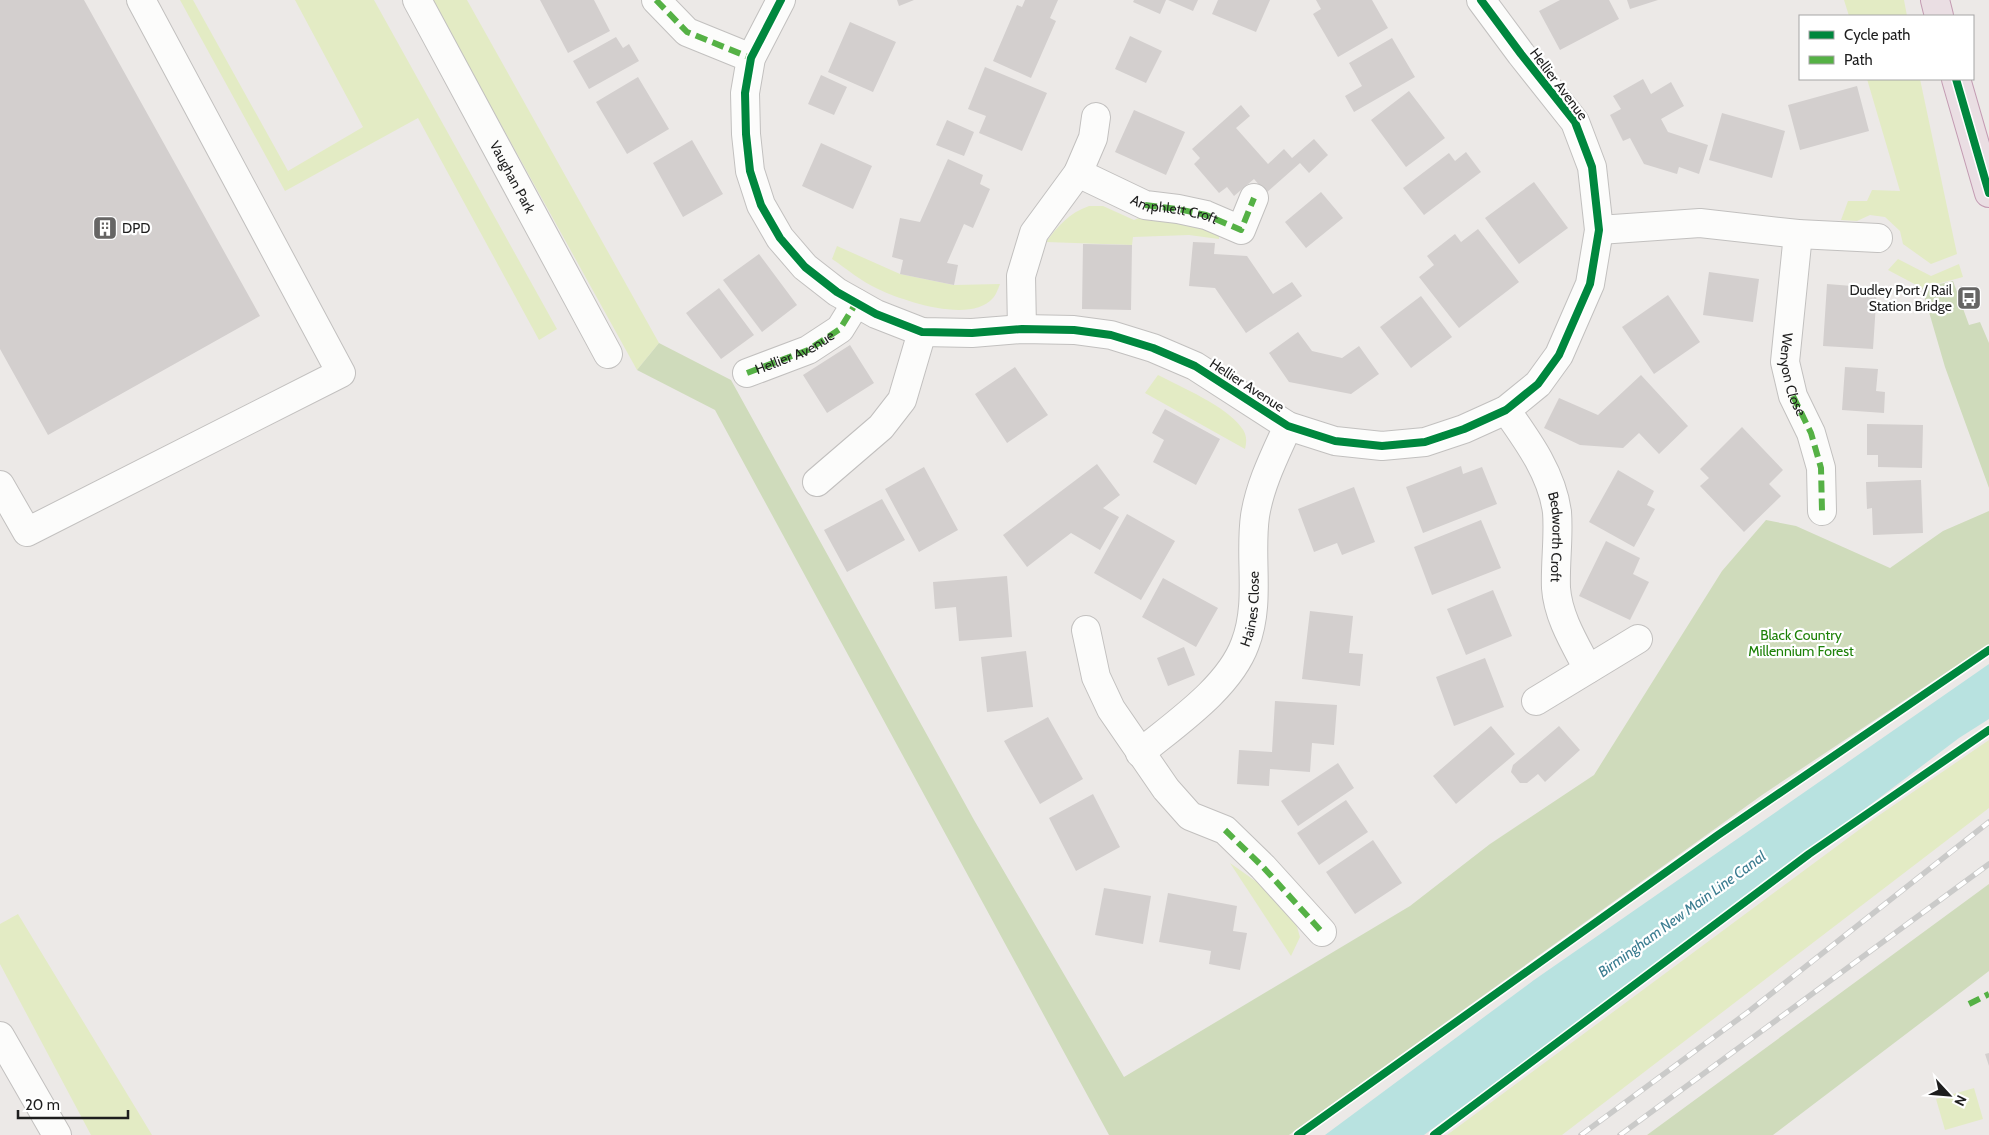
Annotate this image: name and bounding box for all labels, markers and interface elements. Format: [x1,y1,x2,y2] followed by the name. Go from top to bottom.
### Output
[1799,15,1974,80] legend
[1844,26,1910,44] text: Cycle path
[1526,44,1592,124] street label: Hellier Avenue
[1844,51,1873,69] text: Path
[486,138,540,217] street label: Vaughan Park
[1128,191,1221,228] street label: Amphlett Croft
[92,215,118,241] building icon: DPD
[122,219,150,237] place label: DPD
[1849,281,1953,315] place label: Dudley Port / Rail Station Bridge
[1956,285,1982,311] bus stop icon: Dudley Port / Rail Station Bridge
[752,326,838,378] street label: Hellier Avenue
[1776,332,1810,419] street label: Wenyon Close
[1206,354,1288,416] street label: Hellier Avenue
[1544,489,1567,582] street label: Bedworth Croft
[1236,571,1263,649] street label: Haines Close
[1748,626,1854,660] park label: Black Country Millennium Forest
[1594,847,1770,981] water label: Birmingham New Main Line Canal
[1924,1070,1974,1120] north arrow
[18,1088,128,1120] scale bar
[1950,1092,1971,1109] text: N
[25,1096,60,1114] text: 20 m

